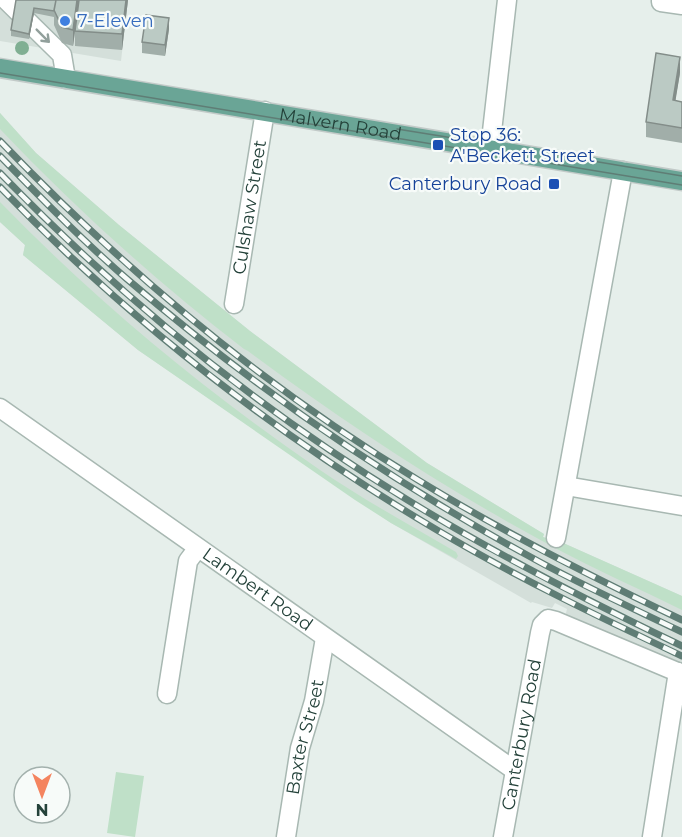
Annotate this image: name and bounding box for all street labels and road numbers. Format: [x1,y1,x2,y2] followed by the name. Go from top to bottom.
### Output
[277,103,403,145] street label: Malvern Road
[228,138,271,276] street label: Culshaw Street
[198,543,317,636] street label: Lambert Road
[497,657,546,812] street label: Canterbury Road
[282,678,329,796] street label: Baxter Street

